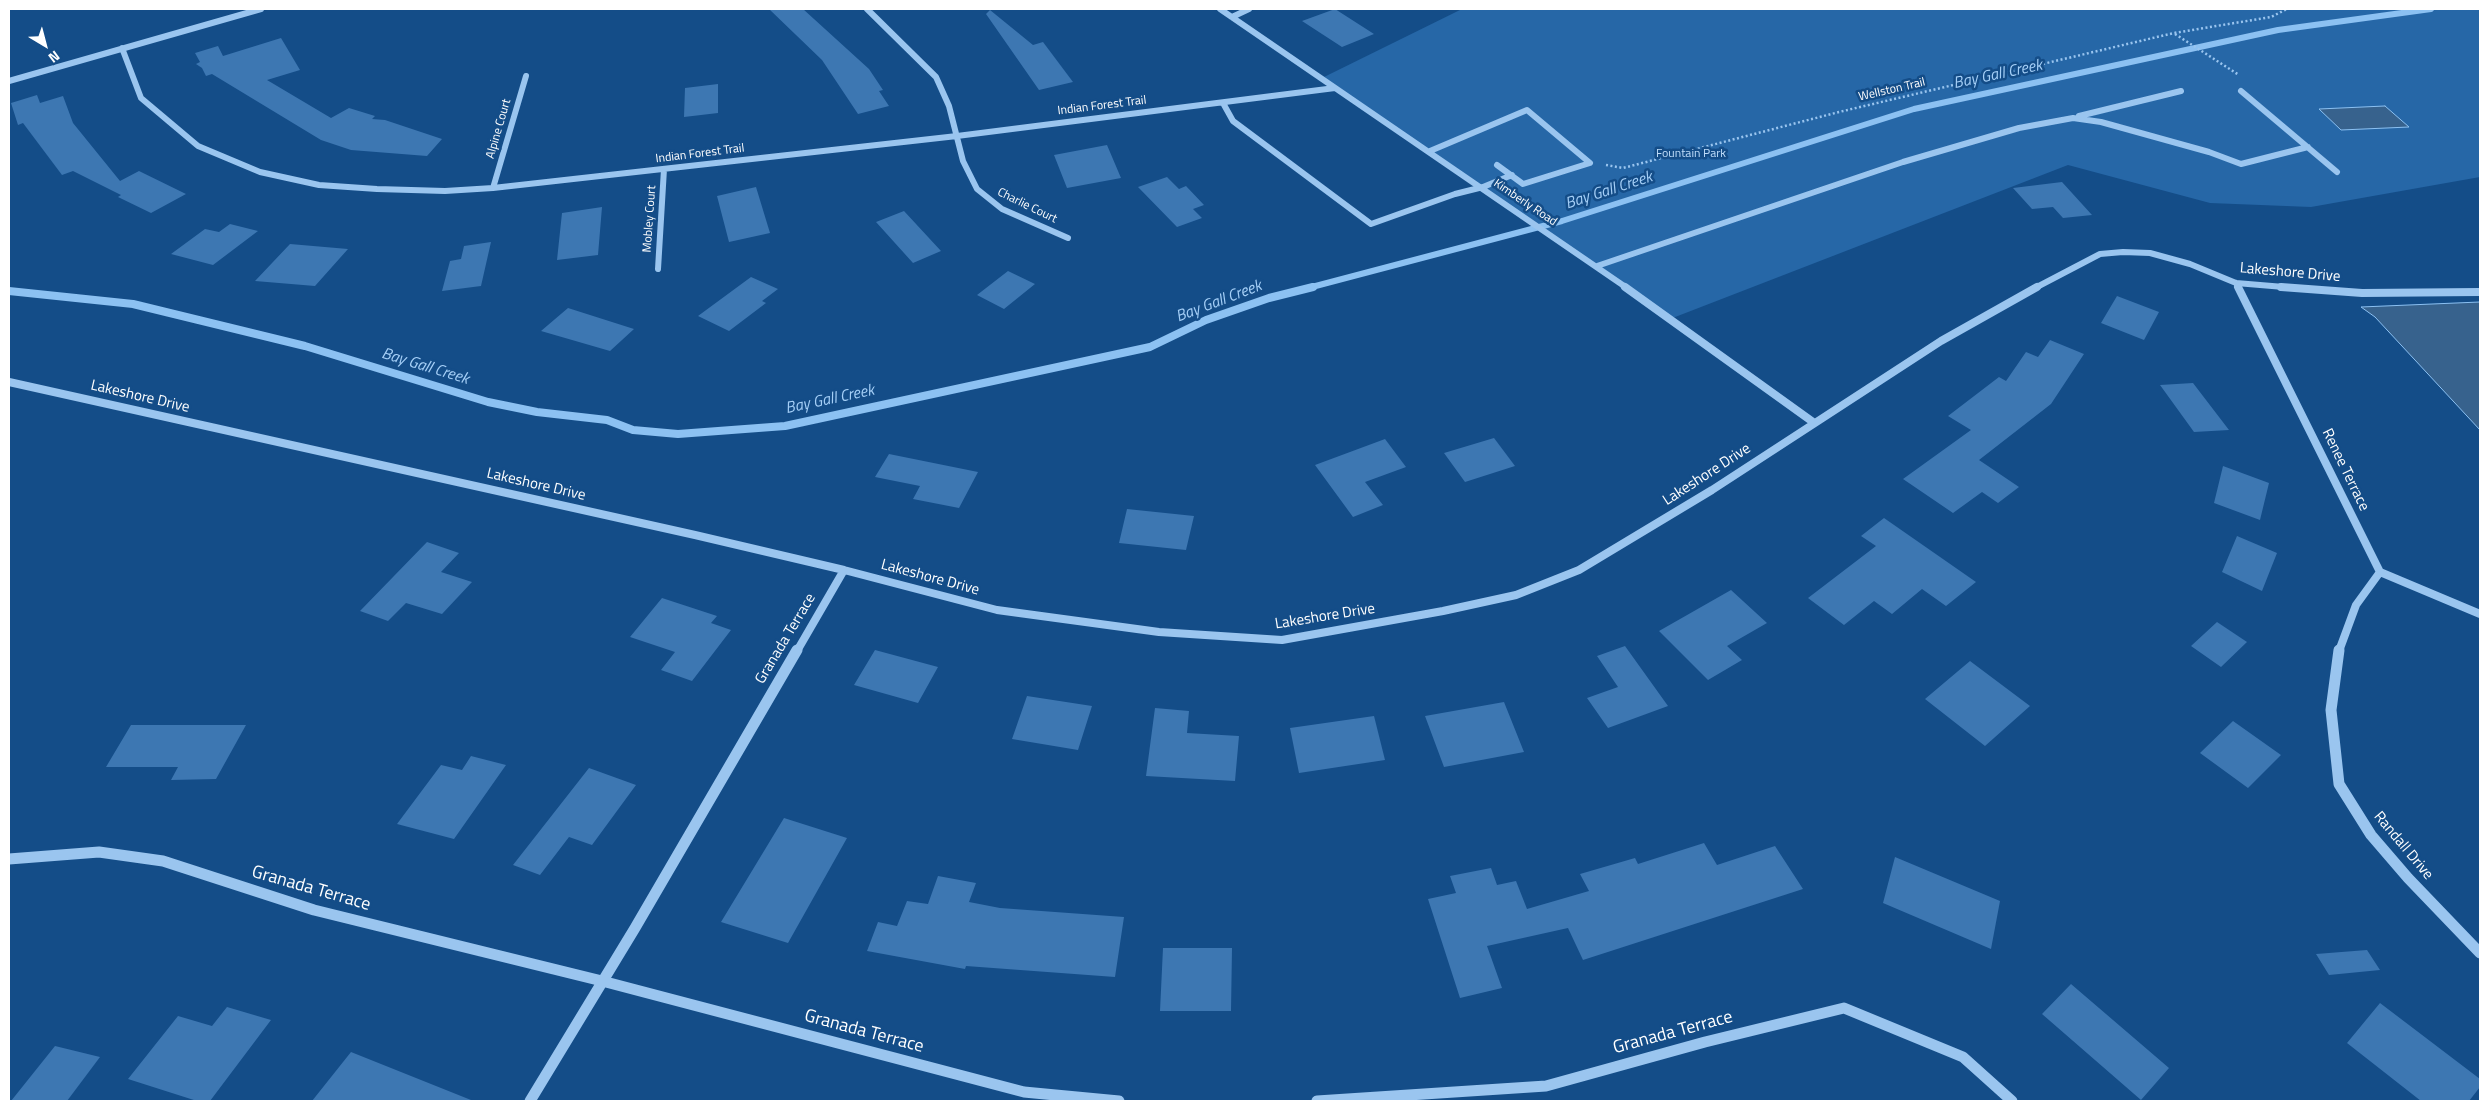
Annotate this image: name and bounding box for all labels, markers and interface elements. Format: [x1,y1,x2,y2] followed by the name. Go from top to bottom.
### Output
[20,20,70,70] north arrow
[44,46,65,69] text: N
[1952,56,2044,94] water label: Bay Gall Creek
[1857,75,1927,105] street label: Wellston Trail
[1057,93,1147,119] street label: Indian Forest Trail
[484,97,514,161] street label: Alpine Court
[655,141,745,167] street label: Indian Forest Trail
[1656,147,1726,161] park label: Fountain Park
[1563,168,1655,214] water label: Bay Gall Creek
[1491,177,1559,229] street label: Kimberly Road
[640,185,660,253] street label: Mobley Court
[995,185,1059,227] street label: Charlie Court
[2239,260,2341,286] street label: Lakeshore Drive
[1173,277,1265,327] water label: Bay Gall Creek
[379,345,471,389] water label: Bay Gall Creek
[89,377,191,417] street label: Lakeshore Drive
[784,381,876,419] water label: Bay Gall Creek
[2317,426,2373,514] street label: Renee Terrace
[1660,440,1754,510] street label: Lakeshore Drive
[485,465,587,505] street label: Lakeshore Drive
[879,556,981,600] street label: Lakeshore Drive
[752,591,820,687] street label: Granada Terrace
[1274,600,1376,634] street label: Lakeshore Drive
[2369,808,2437,884] street label: Randall Drive
[249,862,373,916] street label: Granada Terrace
[802,1006,926,1058] street label: Granada Terrace
[1611,1007,1735,1059] street label: Granada Terrace

